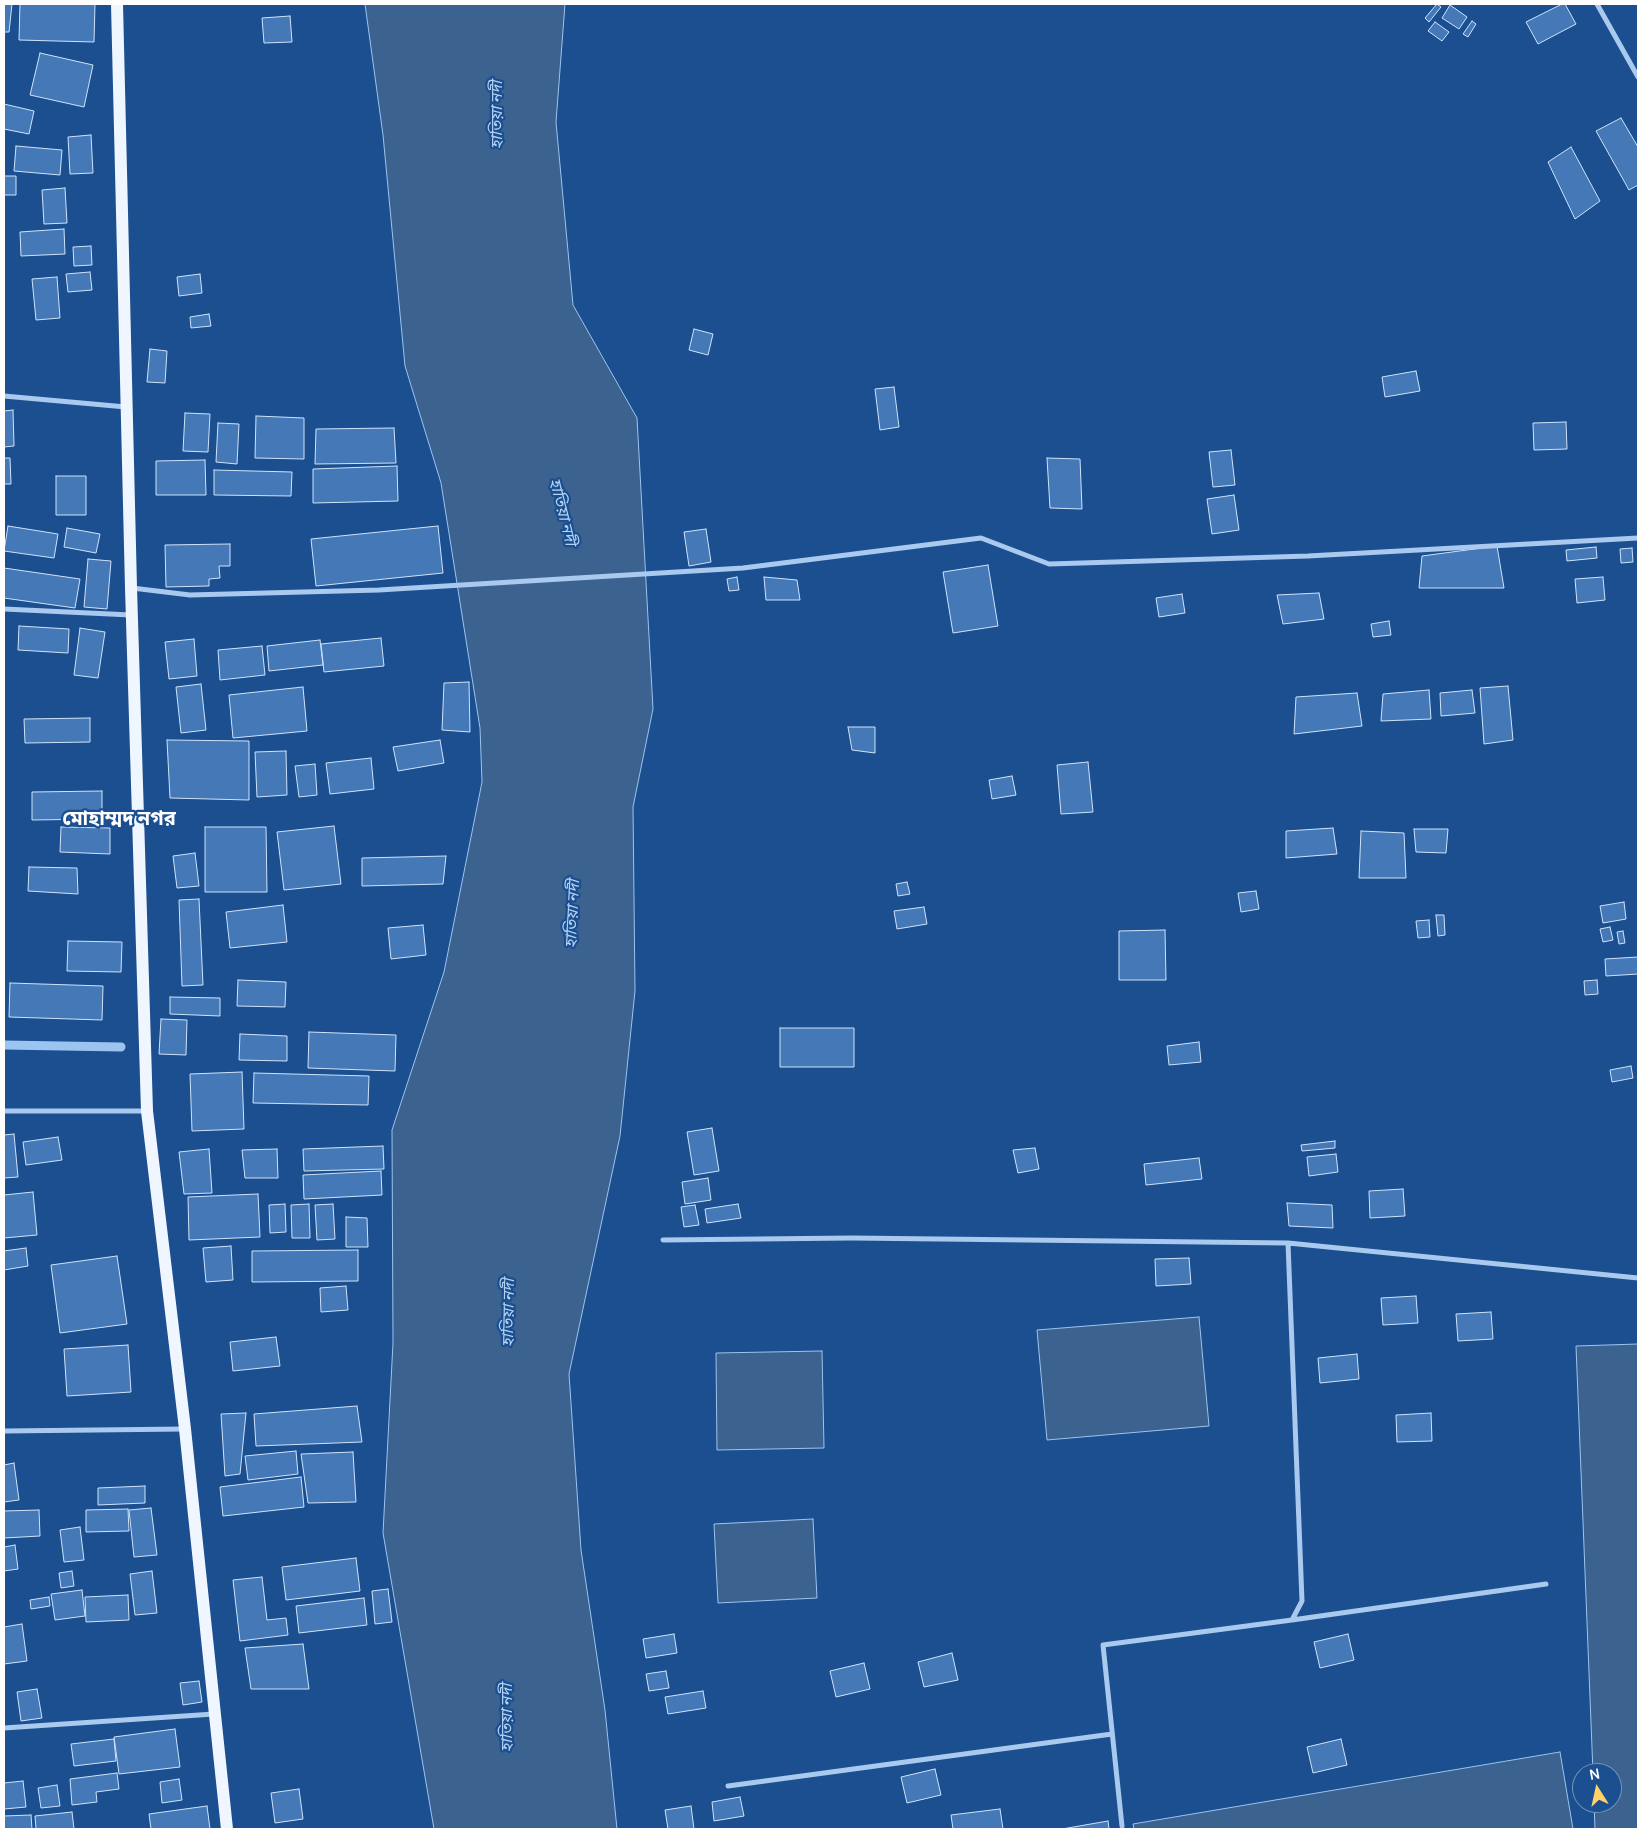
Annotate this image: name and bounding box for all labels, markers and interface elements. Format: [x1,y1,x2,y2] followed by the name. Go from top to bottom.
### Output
[488,81,508,149] water label: হাতিয়া নদী
[544,476,580,548] water label: হাতিয়া নদী
[62,807,176,831] district label: মোহাম্মদ নগর
[562,879,584,949] water label: হাতিয়া নদী
[499,1279,519,1347] water label: হাতিয়া নদী
[498,1684,518,1752] water label: হাতিয়া নদী
[1572,1763,1622,1813] north arrow
[1588,1763,1601,1784] text: N

